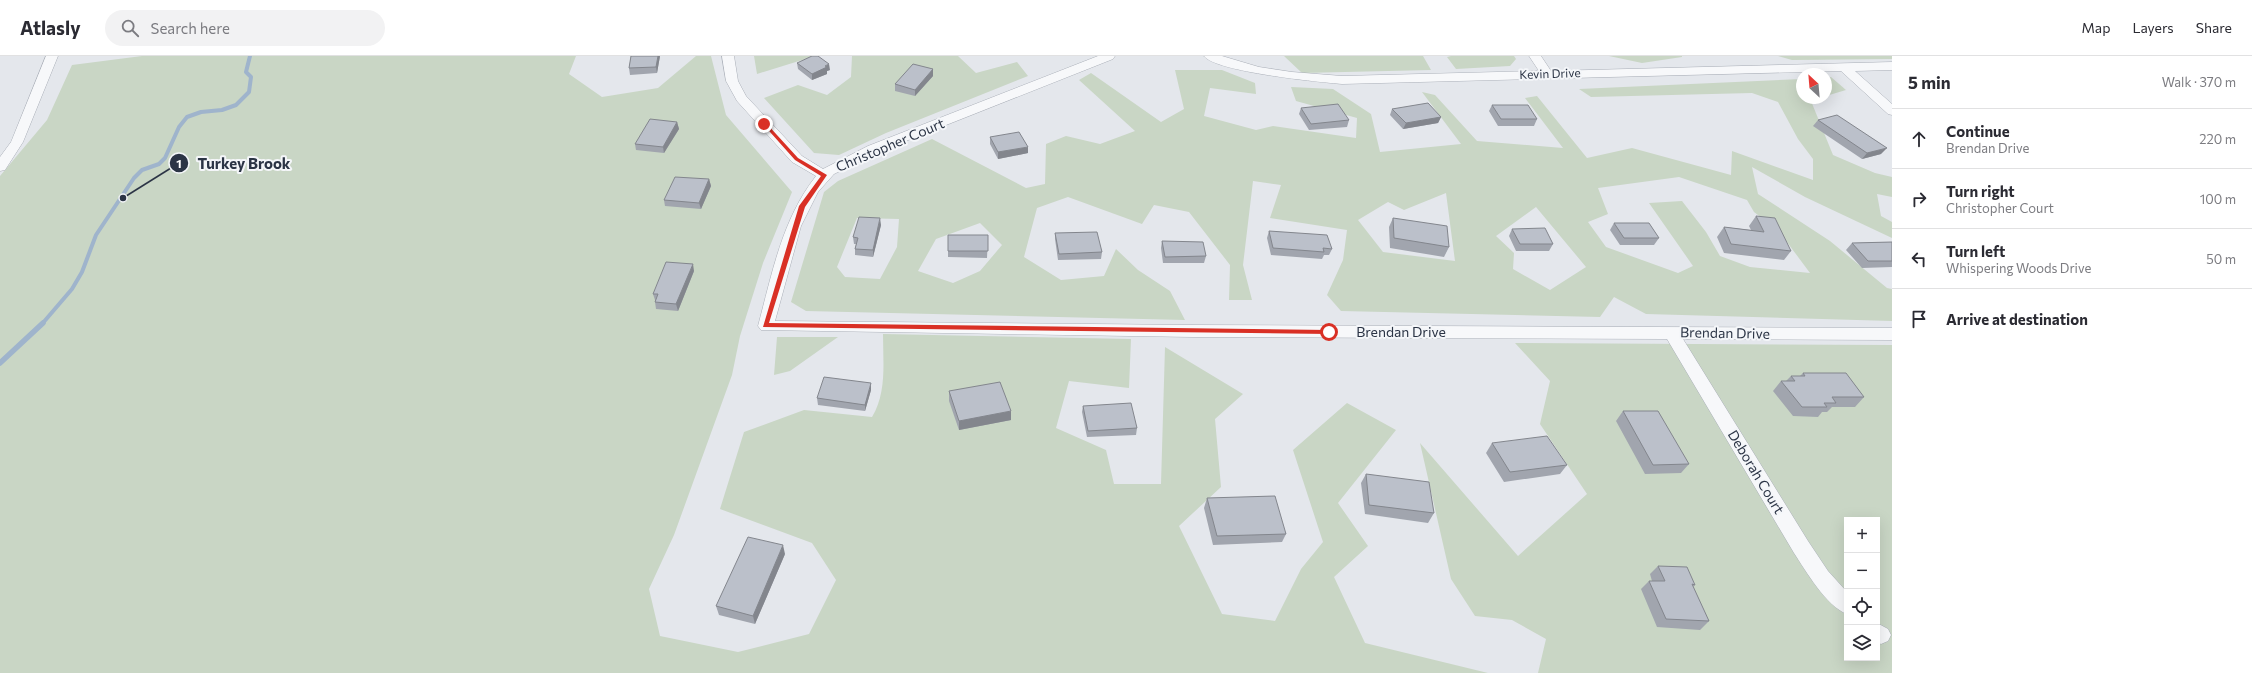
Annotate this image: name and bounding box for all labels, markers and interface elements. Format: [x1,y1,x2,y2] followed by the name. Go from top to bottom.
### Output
[105,10,385,46] search box
[20,16,81,39] text: Atlasly
[119,17,141,39] icon: search
[151,19,230,37] text: Search here
[2082,19,2110,36] text: Map
[2132,19,2174,36] text: Layers
[2196,19,2232,36] text: Share
[1519,65,1581,81] street label: Kevin Drive
[1796,68,1832,104] north arrow
[1908,72,1951,93] text: 5 min
[2162,74,2236,90] text: Walk · 370 m
[833,114,947,175] street label: Christopher Court
[755,115,773,133] route end
[1946,122,2010,140] text: Continue
[1908,128,1930,150] icon: ahead
[2199,131,2236,147] text: 220 m
[1946,140,2029,156] text: Brendan Drive
[169,150,298,177] callout: Turkey Brook
[198,154,291,172] text: Turkey Brook
[176,156,182,170] text: 1
[1946,182,2015,200] text: Turn right
[1908,188,1930,210] icon: right
[2200,191,2236,207] text: 100 m
[1946,200,2054,216] text: Christopher Court
[1946,242,2005,260] text: Turn left
[1908,248,1930,270] icon: left
[2206,251,2236,267] text: 50 m
[1946,260,2091,276] text: Whispering Woods Drive
[1908,308,1930,330] icon: arrive
[1946,310,2088,328] text: Arrive at destination
[1320,323,1338,341] route start
[1356,323,1446,340] street label: Brendan Drive
[1680,323,1770,342] street label: Brendan Drive
[1725,427,1788,517] street label: Deborah Court
[1844,517,1880,661] map controls
[1844,517,1880,553] button: +
[1844,553,1880,589] button: −
[1844,589,1880,625] button: locate
[1844,625,1880,661] button: layers

